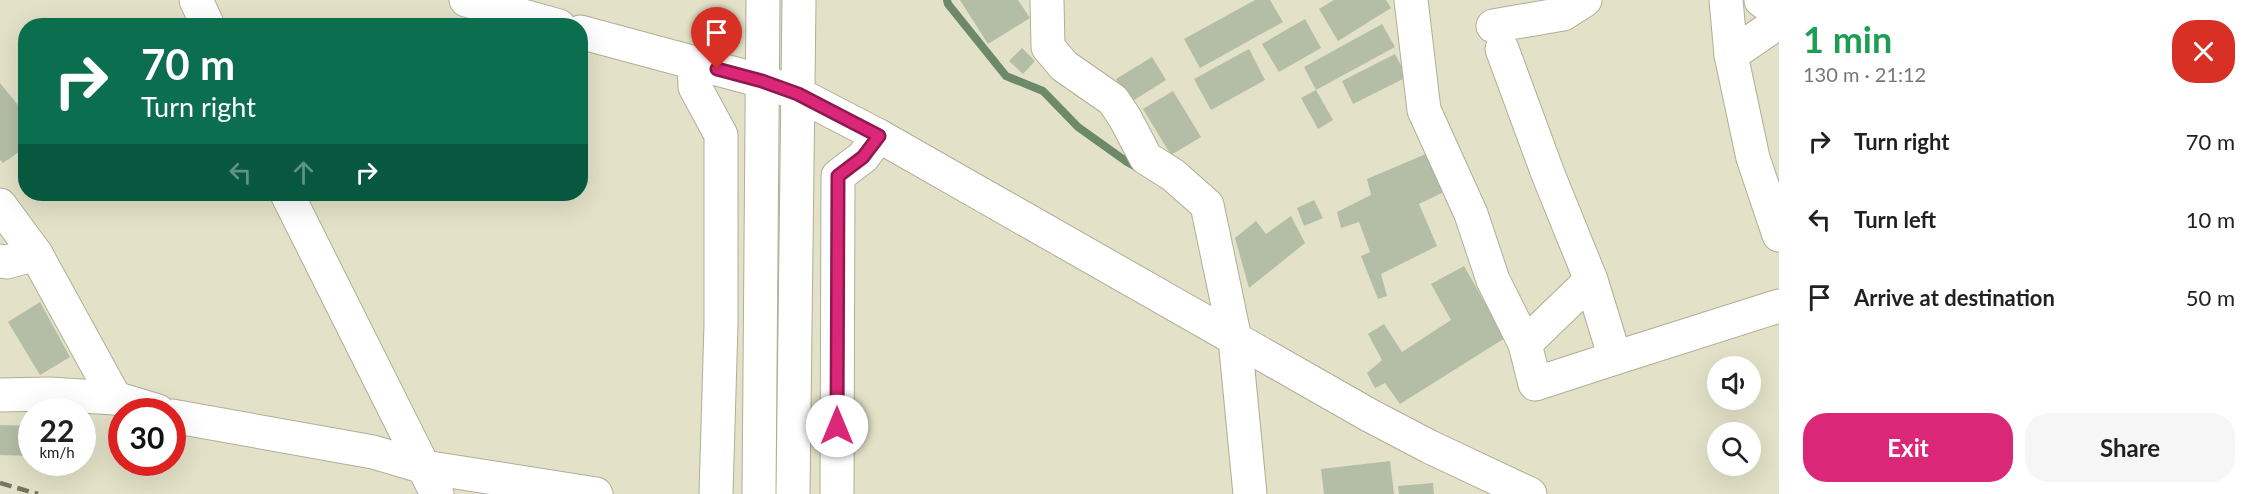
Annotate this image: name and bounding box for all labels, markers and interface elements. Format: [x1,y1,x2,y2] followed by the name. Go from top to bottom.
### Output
[691,7,742,69] pin
[700,16,733,49] icon: arrive
[1803,17,1892,61] text: 1 min
[2172,20,2235,83] button: close
[141,39,235,89] text: 70 m
[42,42,120,120] icon: right
[1803,62,1926,86] text: 130 m · 21:12
[141,90,256,123] text: Turn right
[1803,125,1836,158] icon: right
[1854,128,1949,155] text: Turn right
[2186,128,2235,155] text: 70 m
[224,156,257,189] icon: left
[287,156,320,189] icon: ahead
[350,156,383,189] icon: right
[1803,203,1836,236] icon: left
[1854,206,1936,233] text: Turn left
[2186,206,2235,233] text: 10 m
[1803,281,1836,314] icon: arrive
[1854,284,2055,311] text: Arrive at destination
[2186,284,2235,311] text: 50 m
[1707,356,1761,476] map controls
[1707,356,1761,410] button: sound
[805,394,869,458] position arrow
[108,398,186,476] speed limit sign: 30
[40,412,74,448] text: 22
[1803,413,2013,482] button: Exit
[2025,413,2235,482] button: Share
[1707,422,1761,476] button: search
[39,443,75,461] text: km/h

